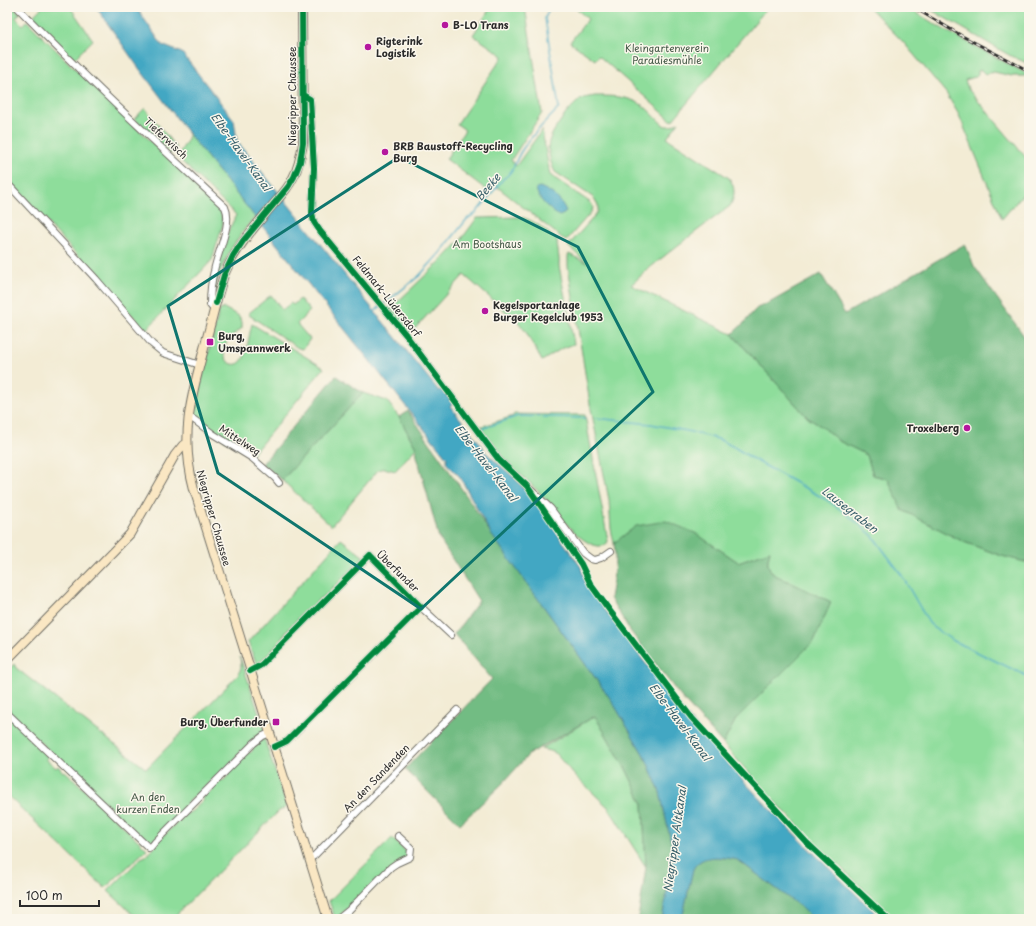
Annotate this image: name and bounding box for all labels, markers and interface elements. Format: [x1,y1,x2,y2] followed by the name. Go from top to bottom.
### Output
[453,17,509,32] place label: B-LO Trans
[440,20,450,30] marker: B-LO Trans
[376,33,423,60] place label: Rigterink Logistik
[625,40,709,67] park label: Kleingartenverein Paradiesmühle
[363,42,373,52] marker: Rigterink Logistik
[284,46,299,146] street label: Niegripper Chaussee
[207,109,277,196] water label: Elbe-Havel-Kanal
[141,113,192,162] street label: Tieferwisch
[393,138,513,165] place label: BRB Baustoff-Recycling Burg
[380,147,390,157] marker: BRB Baustoff-Recycling Burg
[471,168,505,204] water label: Beeke
[453,236,522,251] park label: Am Bootshaus
[350,252,426,341] street label: Feldmark-Lüdersdorf
[493,297,603,324] place label: Kegelsportanlage Burger Kegelclub 1953
[480,306,490,316] marker: Kegelsportanlage Burger Kegelclub 1953
[218,328,291,355] place label: Burg, Umspannwerk
[205,337,215,347] marker: Burg, Umspannwerk
[907,420,959,435] place label: Troxelberg
[217,421,264,459] street label: Mittelweg
[451,421,523,506] water label: Elbe-Havel-Kanal
[962,423,972,433] marker: Troxelberg
[194,468,236,568] street label: Niegripper Chaussee
[819,482,883,538] water label: Lausegraben
[374,546,423,595] street label: Überfunder
[646,679,716,766] water label: Elbe-Havel-Kanal
[180,714,269,729] place label: Burg, Überfunder
[271,717,281,727] marker: Burg, Überfunder
[339,740,412,815] street label: An den Sandenden
[659,783,691,893] water label: Niegripper Altkanal
[116,789,180,816] park label: An den kurzen Enden
[20,882,99,908] scale bar
[26,886,63,904] text: 100 m

